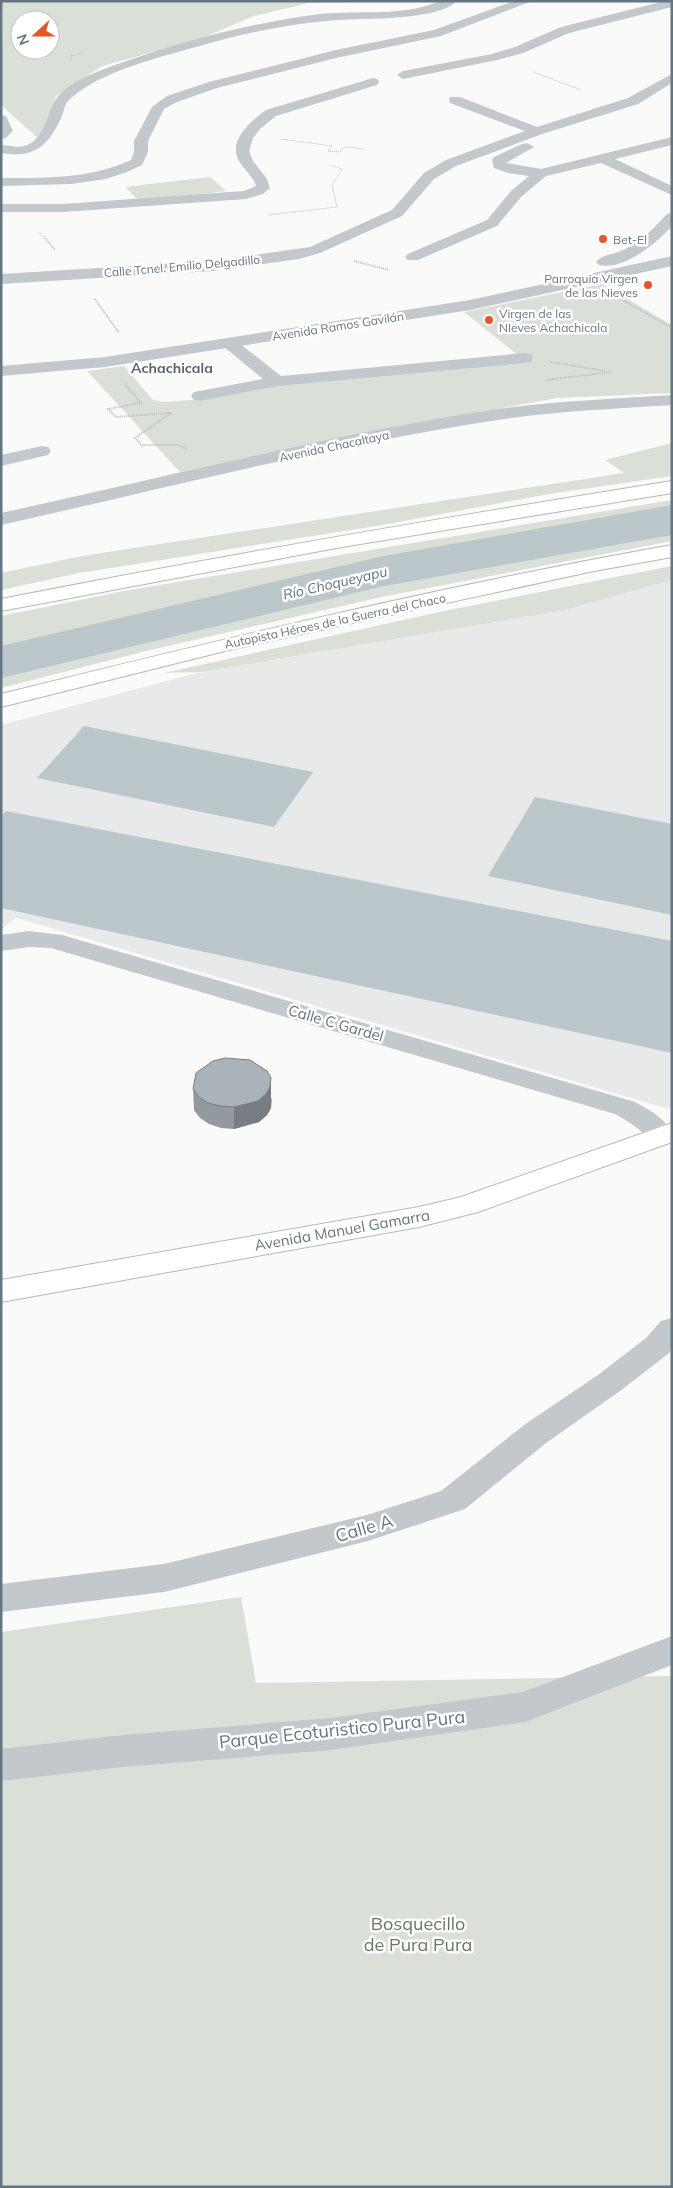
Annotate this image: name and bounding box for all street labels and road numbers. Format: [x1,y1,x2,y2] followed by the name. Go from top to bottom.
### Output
[103,252,261,280] street label: Calle Tcnel. Emilio Delgadillo
[271,308,405,344] street label: Avenida Ramos Gavilán
[278,427,390,465] street label: Avenida Chacaltaya
[223,590,447,652] street label: Autopista Héroes de la Guerra del Chaco
[286,1000,386,1046] street label: Calle C Gardel
[253,1205,431,1255] street label: Avenida Manuel Gamarra
[332,1509,396,1547] street label: Calle A
[218,1705,466,1753] street label: Parque Ecoturistico Pura Pura

